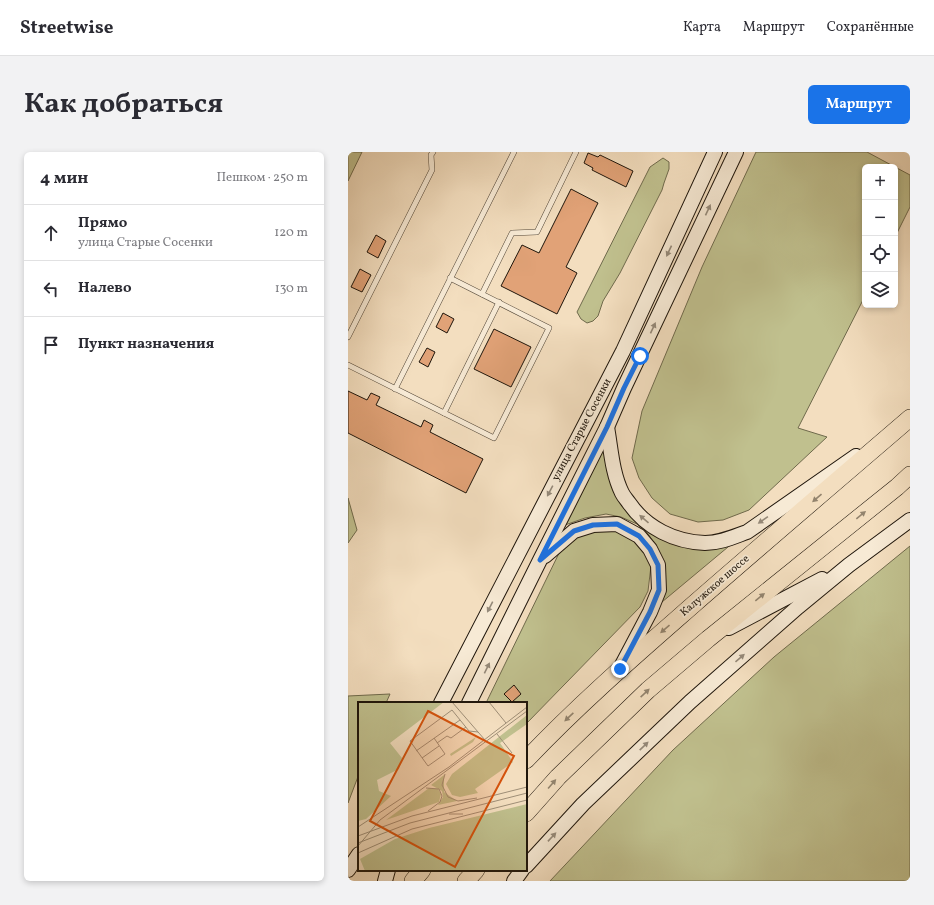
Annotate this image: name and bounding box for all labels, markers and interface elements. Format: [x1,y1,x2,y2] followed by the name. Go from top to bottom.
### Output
[20,15,113,41] text: Streetwise
[683,18,721,37] text: Карта
[743,18,805,37] text: Маршрут
[827,18,914,37] text: Сохранённые
[24,85,223,124] text: Как добраться
[808,85,910,124] button: Маршрут
[862,164,898,308] map controls
[862,164,898,200] button: +
[40,167,88,190] text: 4 мин
[216,169,308,187] text: Пешком · 250 m
[862,200,898,236] button: −
[705,205,711,216] one-way arrow
[78,213,127,234] text: Прямо
[40,222,62,244] icon: ahead
[274,224,308,242] text: 120 m
[78,234,213,252] text: улица Старые Сосенки
[862,236,898,272] button: locate
[666,245,672,257] one-way arrow
[862,272,898,308] button: layers
[40,278,62,300] icon: left
[78,278,132,299] text: Налево
[275,280,308,298] text: 130 m
[650,322,656,333] one-way arrow
[40,334,62,356] icon: arrive
[78,334,214,355] text: Пункт назначения
[631,347,649,365] route start
[549,376,616,484] street label: улица Старые Сосенки
[547,486,553,497] one-way arrow
[811,494,822,503] one-way arrow
[856,511,867,520] one-way arrow
[639,515,649,524] one-way arrow
[758,516,768,524] one-way arrow
[677,552,753,620] street label: Калужское шоссе
[755,593,766,601] one-way arrow
[487,601,493,613] one-way arrow
[661,624,670,633] one-way arrow
[735,653,745,663] one-way arrow
[611,660,629,678] route end
[483,662,490,674] one-way arrow
[640,689,650,698] one-way arrow
[358,702,527,871] inset map
[564,712,574,721] one-way arrow
[639,741,649,751] one-way arrow
[547,778,556,789] one-way arrow
[548,832,557,843] one-way arrow

